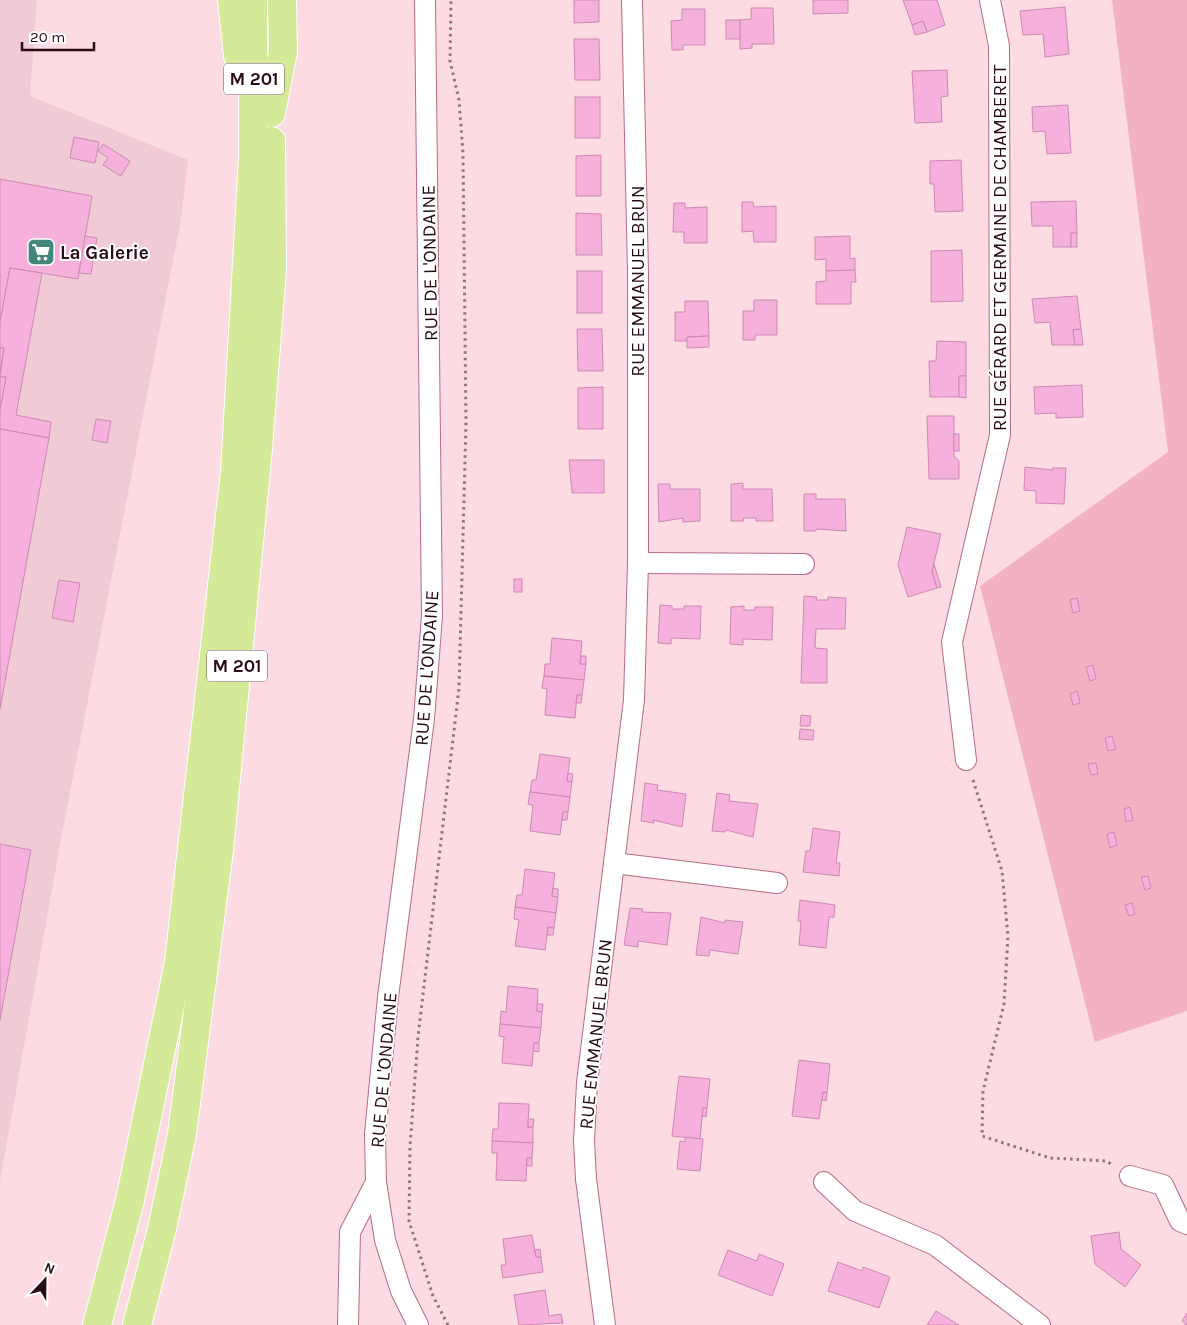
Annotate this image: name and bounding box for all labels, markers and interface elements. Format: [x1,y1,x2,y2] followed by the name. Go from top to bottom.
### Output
[22,20,95,52] scale bar
[30,28,65,46] text: 20 m
[224,64,284,95] road number: M 201
[988,64,1011,431] street label: RUE GÉRARD ET GERMAINE DE CHAMBERET
[418,185,442,341] street label: RUE DE L'ONDAINE
[627,185,649,377] street label: RUE EMMANUEL BRUN
[26,237,56,267] supermarket icon: La Galerie
[60,242,149,264] place label: La Galerie
[411,589,443,747] street label: RUE DE L'ONDAINE
[207,650,267,681] road number: M 201
[575,938,617,1130] street label: RUE EMMANUEL BRUN
[366,991,402,1149] street label: RUE DE L'ONDAINE
[20,1255,70,1305] north arrow
[42,1259,58,1278] text: N

